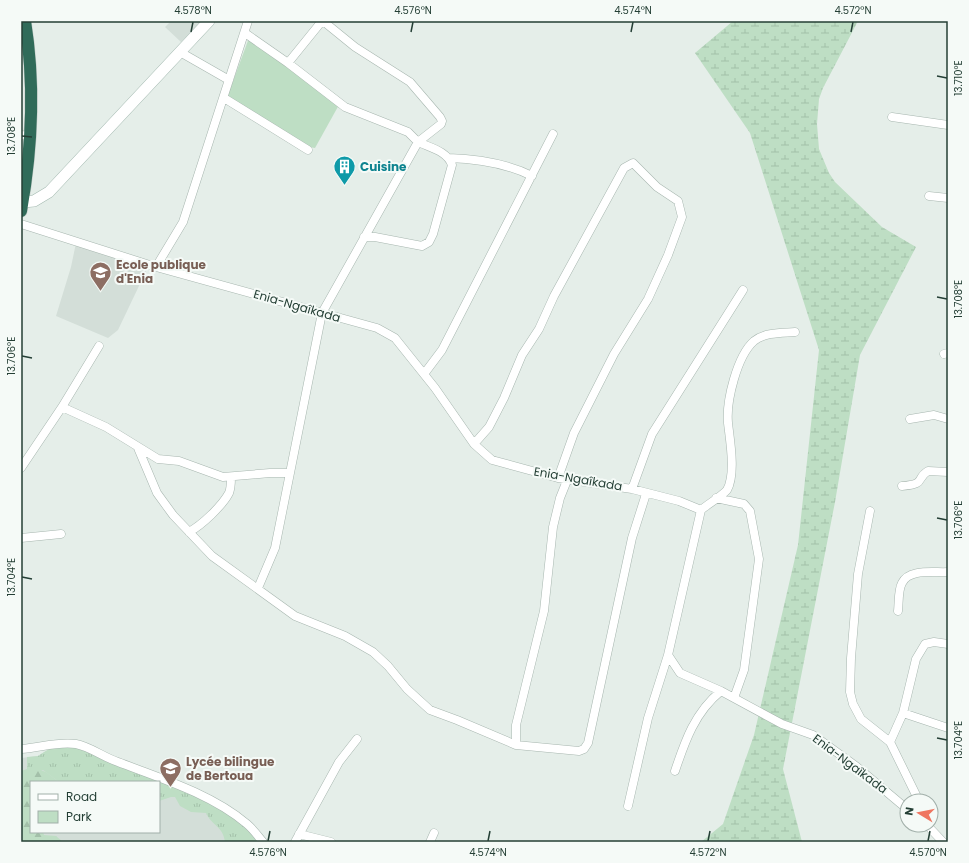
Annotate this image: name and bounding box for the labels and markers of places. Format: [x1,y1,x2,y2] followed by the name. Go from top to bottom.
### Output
[332,154,358,187] building icon: Cuisine
[360,158,407,175] place label: Cuisine
[116,256,207,287] place label: Ecole publique d'Enia
[87,259,113,292] school or university icon: Ecole publique d'Enia
[186,753,275,784] place label: Lycée bilingue de Bertoua
[157,756,183,789] school or university icon: Lycée bilingue de Bertoua

